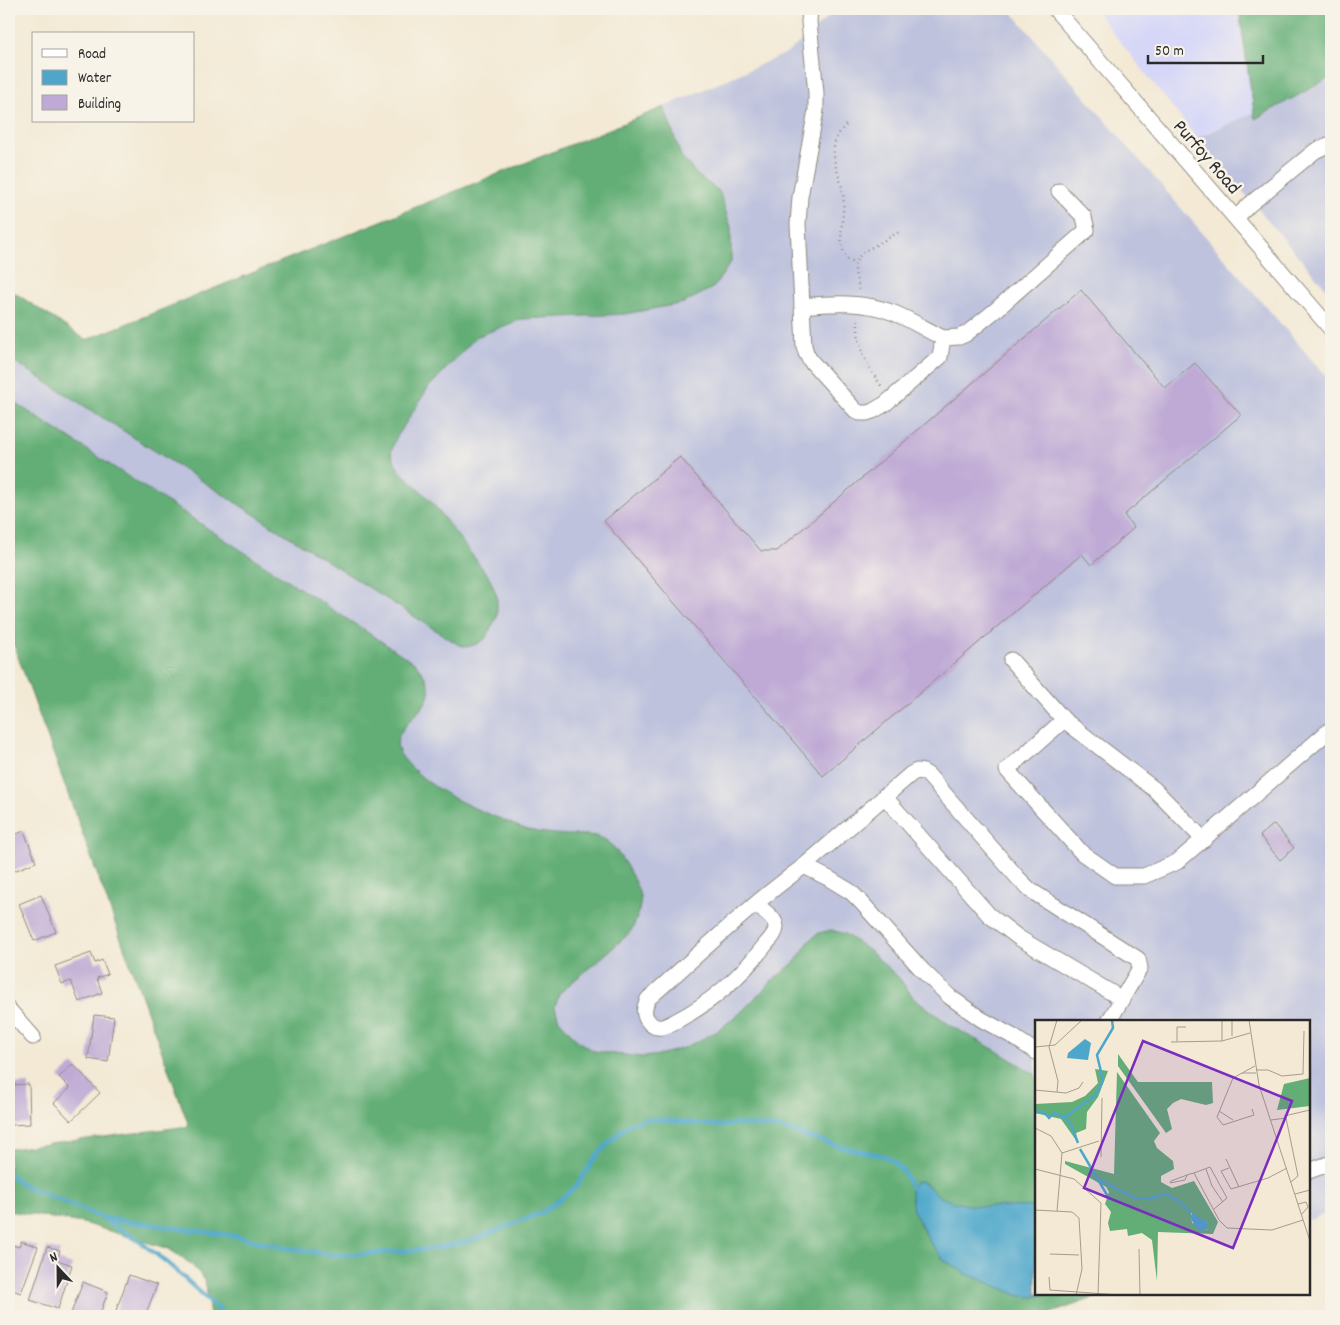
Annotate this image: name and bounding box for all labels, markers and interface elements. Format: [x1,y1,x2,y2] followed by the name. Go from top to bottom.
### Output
[32,32,195,122] legend
[1148,32,1262,64] scale bar
[1155,41,1184,63] text: 50 m
[78,44,106,66] text: Road
[78,68,112,90] text: Water
[78,94,121,116] text: Building
[1165,114,1246,202] street label: Purfoy Road
[1035,1020,1310,1295] inset map
[32,1242,82,1292] north arrow
[47,1247,61,1268] text: N

